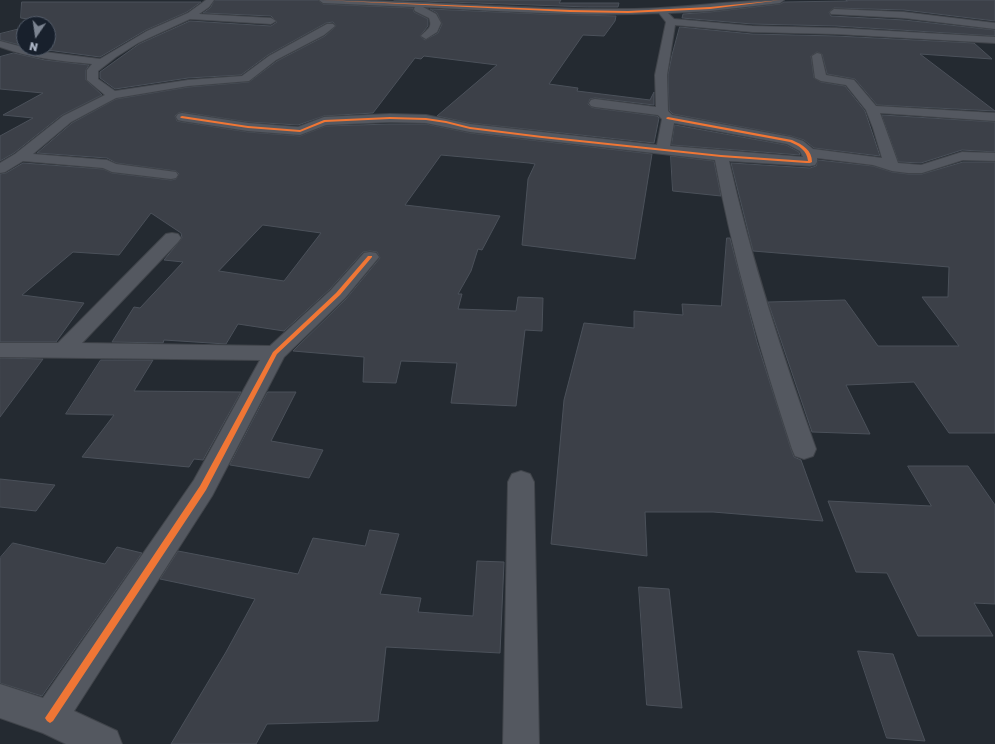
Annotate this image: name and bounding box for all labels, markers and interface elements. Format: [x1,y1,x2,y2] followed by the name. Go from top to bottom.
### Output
[16,16,56,56] north arrow
[28,40,39,54] text: N

